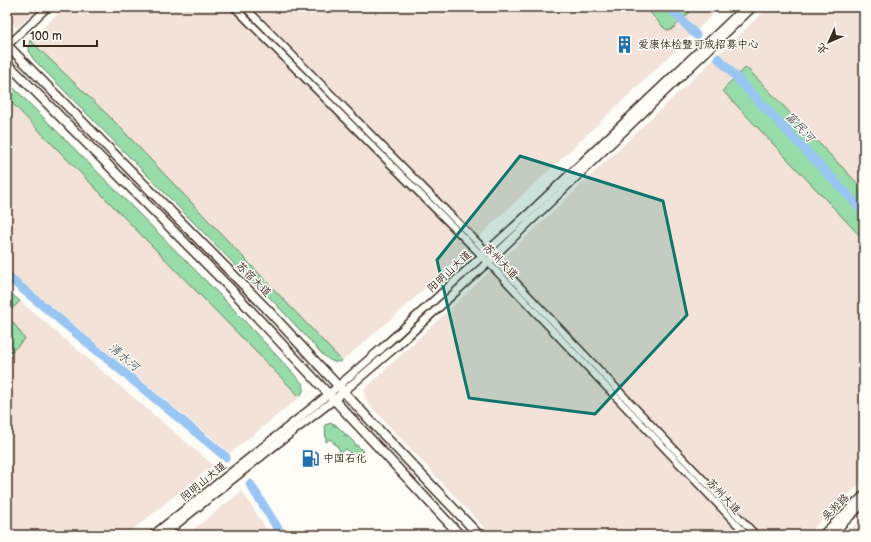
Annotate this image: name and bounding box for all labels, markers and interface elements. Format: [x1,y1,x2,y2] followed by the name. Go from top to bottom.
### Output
[24,22,97,48] scale bar
[809,22,849,62] north arrow
[30,29,62,44] text: 100 m
[615,34,635,54] building icon: 爱康体检暨可成招募中心
[638,38,759,51] place label: 爱康体检暨可成招募中心
[814,40,831,57] text: 北
[782,109,819,147] water label: 富民河
[481,241,521,282] street label: 苏州大道
[425,248,474,295] street label: 阳明山大道
[233,259,274,300] street label: 苏宿大道
[105,340,144,376] water label: 清水河
[300,448,320,468] fuel station icon: 中国石化
[323,452,367,465] place label: 中国石化
[178,459,229,504] street label: 阳明山大道
[704,476,743,517] street label: 苏州大道
[819,491,852,523] street label: 吴淞路

